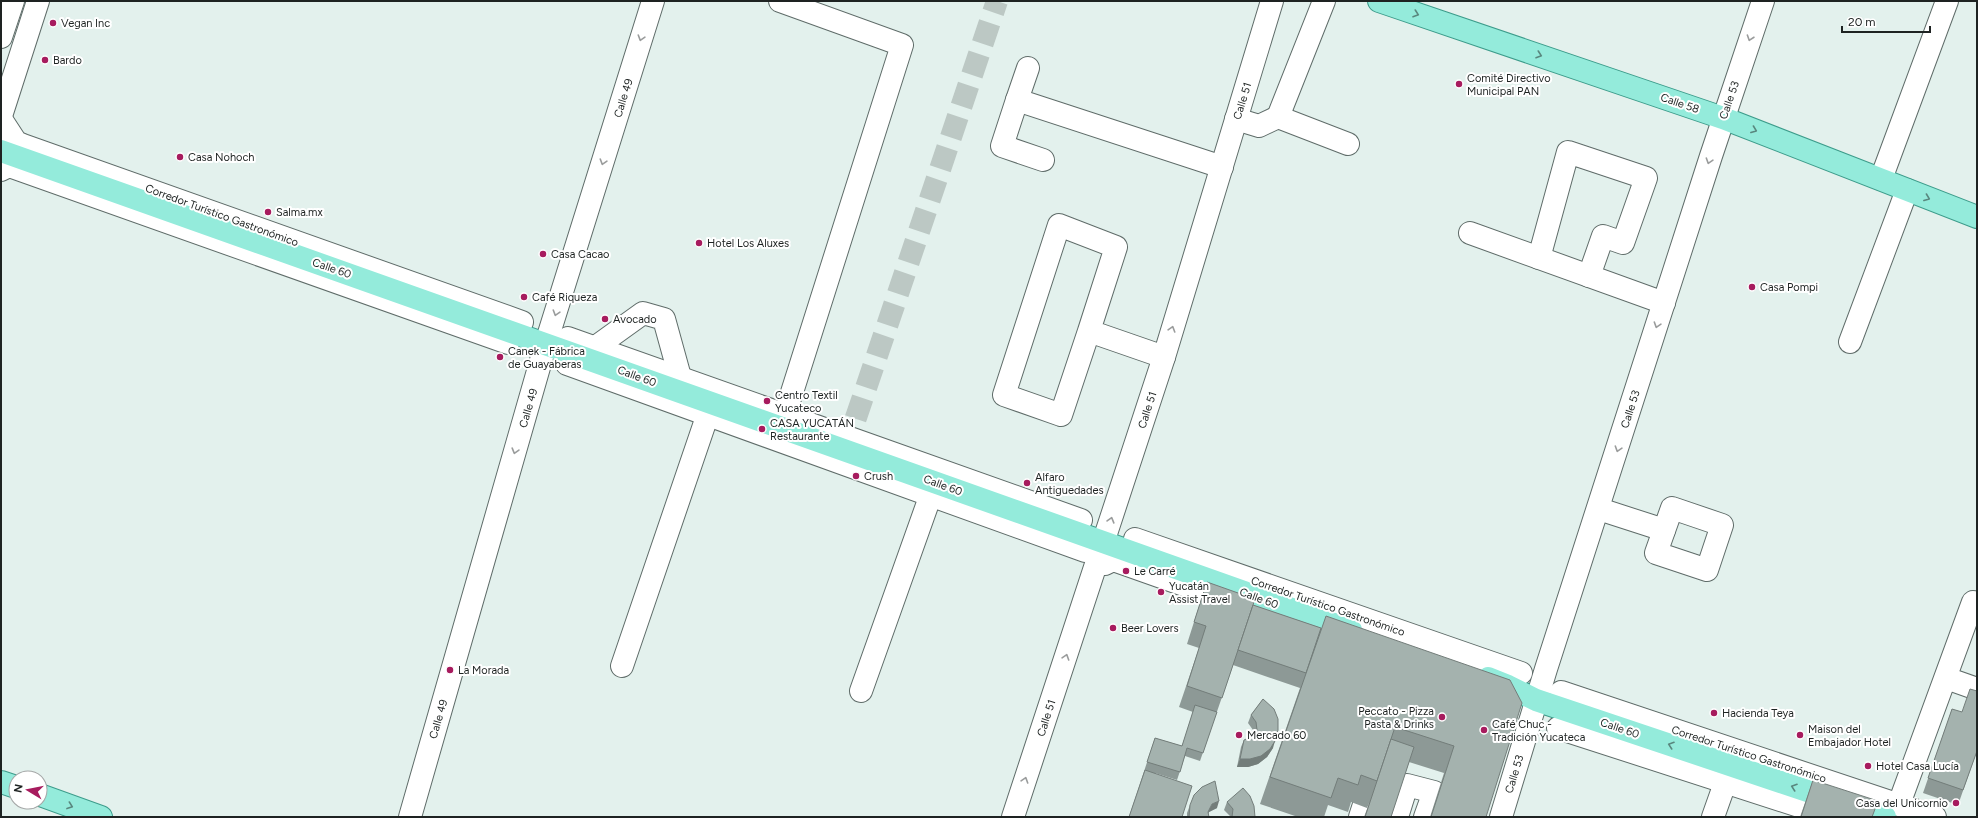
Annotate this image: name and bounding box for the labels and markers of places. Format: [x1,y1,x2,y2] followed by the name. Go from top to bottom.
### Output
[61,17,110,30] place label: Vegan Inc
[48,18,58,28] marker: Vegan Inc
[53,54,82,67] place label: Bardo
[40,55,50,65] marker: Bardo
[1467,72,1551,98] place label: Comité Directivo Municipal PAN
[1454,79,1464,89] marker: Comité Directivo Municipal PAN
[188,151,255,164] place label: Casa Nohoch
[175,152,185,162] marker: Casa Nohoch
[276,206,323,219] place label: Salma.mx
[263,207,273,217] marker: Salma.mx
[707,237,789,250] place label: Hotel Los Aluxes
[694,238,704,248] marker: Hotel Los Aluxes
[551,248,609,261] place label: Casa Cacao
[538,249,548,259] marker: Casa Cacao
[1760,281,1818,294] place label: Casa Pompi
[1747,282,1757,292] marker: Casa Pompi
[532,291,597,304] place label: Café Riqueza
[519,292,529,302] marker: Café Riqueza
[613,313,657,326] place label: Avocado
[600,314,610,324] marker: Avocado
[508,345,585,371] place label: Canek - Fábrica de Guayaberas
[495,352,505,362] marker: Canek - Fábrica de Guayaberas
[775,389,838,415] place label: Centro Textil Yucateco
[762,396,772,406] marker: Centro Textil Yucateco
[770,417,854,443] place label: CASA YUCATÁN Restaurante
[757,424,767,434] marker: CASA YUCATÁN Restaurante
[864,470,893,483] place label: Crush
[851,471,861,481] marker: Crush
[1035,471,1104,497] place label: Alfaro Antiguedades
[1022,478,1032,488] marker: Alfaro Antiguedades
[1134,565,1175,578] place label: Le Carré
[1121,566,1131,576] marker: Le Carré
[1169,580,1230,606] place label: Yucatán Assist Travel
[1156,587,1166,597] marker: Yucatán Assist Travel
[1121,622,1179,635] place label: Beer Lovers
[1108,623,1118,633] marker: Beer Lovers
[458,664,509,677] place label: La Morada
[445,665,455,675] marker: La Morada
[1358,705,1434,731] place label: Peccato - Pizza Pasta & Drinks
[1722,707,1794,720] place label: Hacienda Teya
[1709,708,1719,718] marker: Hacienda Teya
[1437,712,1447,722] marker: Peccato - Pizza Pasta & Drinks
[1492,718,1585,744] place label: Café Chuc - Tradición Yucateca
[1808,723,1891,749] place label: Maison del Embajador Hotel
[1479,725,1489,735] marker: Café Chuc - Tradición Yucateca
[1247,729,1306,742] place label: Mercado 60
[1234,730,1244,740] marker: Mercado 60
[1795,730,1805,740] marker: Maison del Embajador Hotel
[1876,760,1959,773] place label: Hotel Casa Lucía
[1863,761,1873,771] marker: Hotel Casa Lucía
[1856,797,1948,810] place label: Casa del Unicornio
[1951,798,1961,808] marker: Casa del Unicornio

